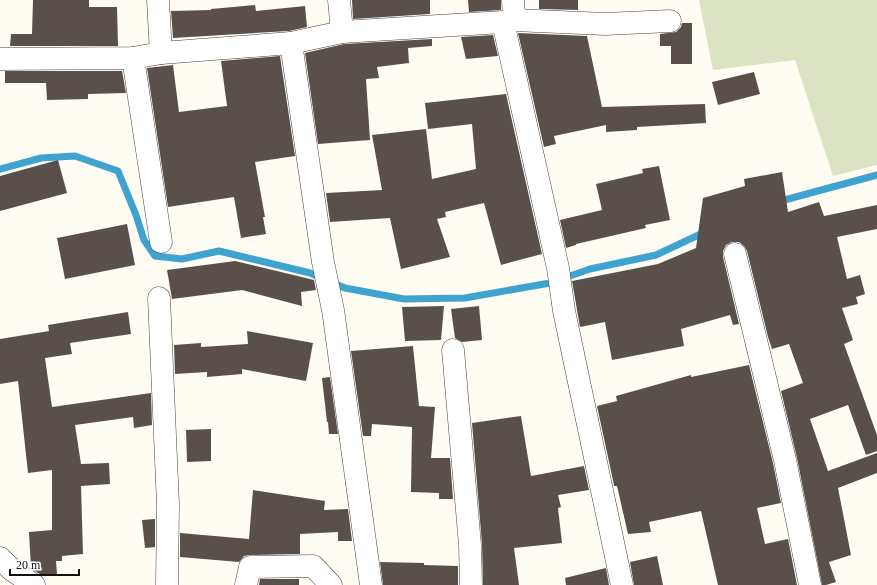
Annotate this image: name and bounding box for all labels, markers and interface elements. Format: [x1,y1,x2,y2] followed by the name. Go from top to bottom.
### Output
[10,551,79,577] scale bar
[16,558,41,572] text: 20 m

